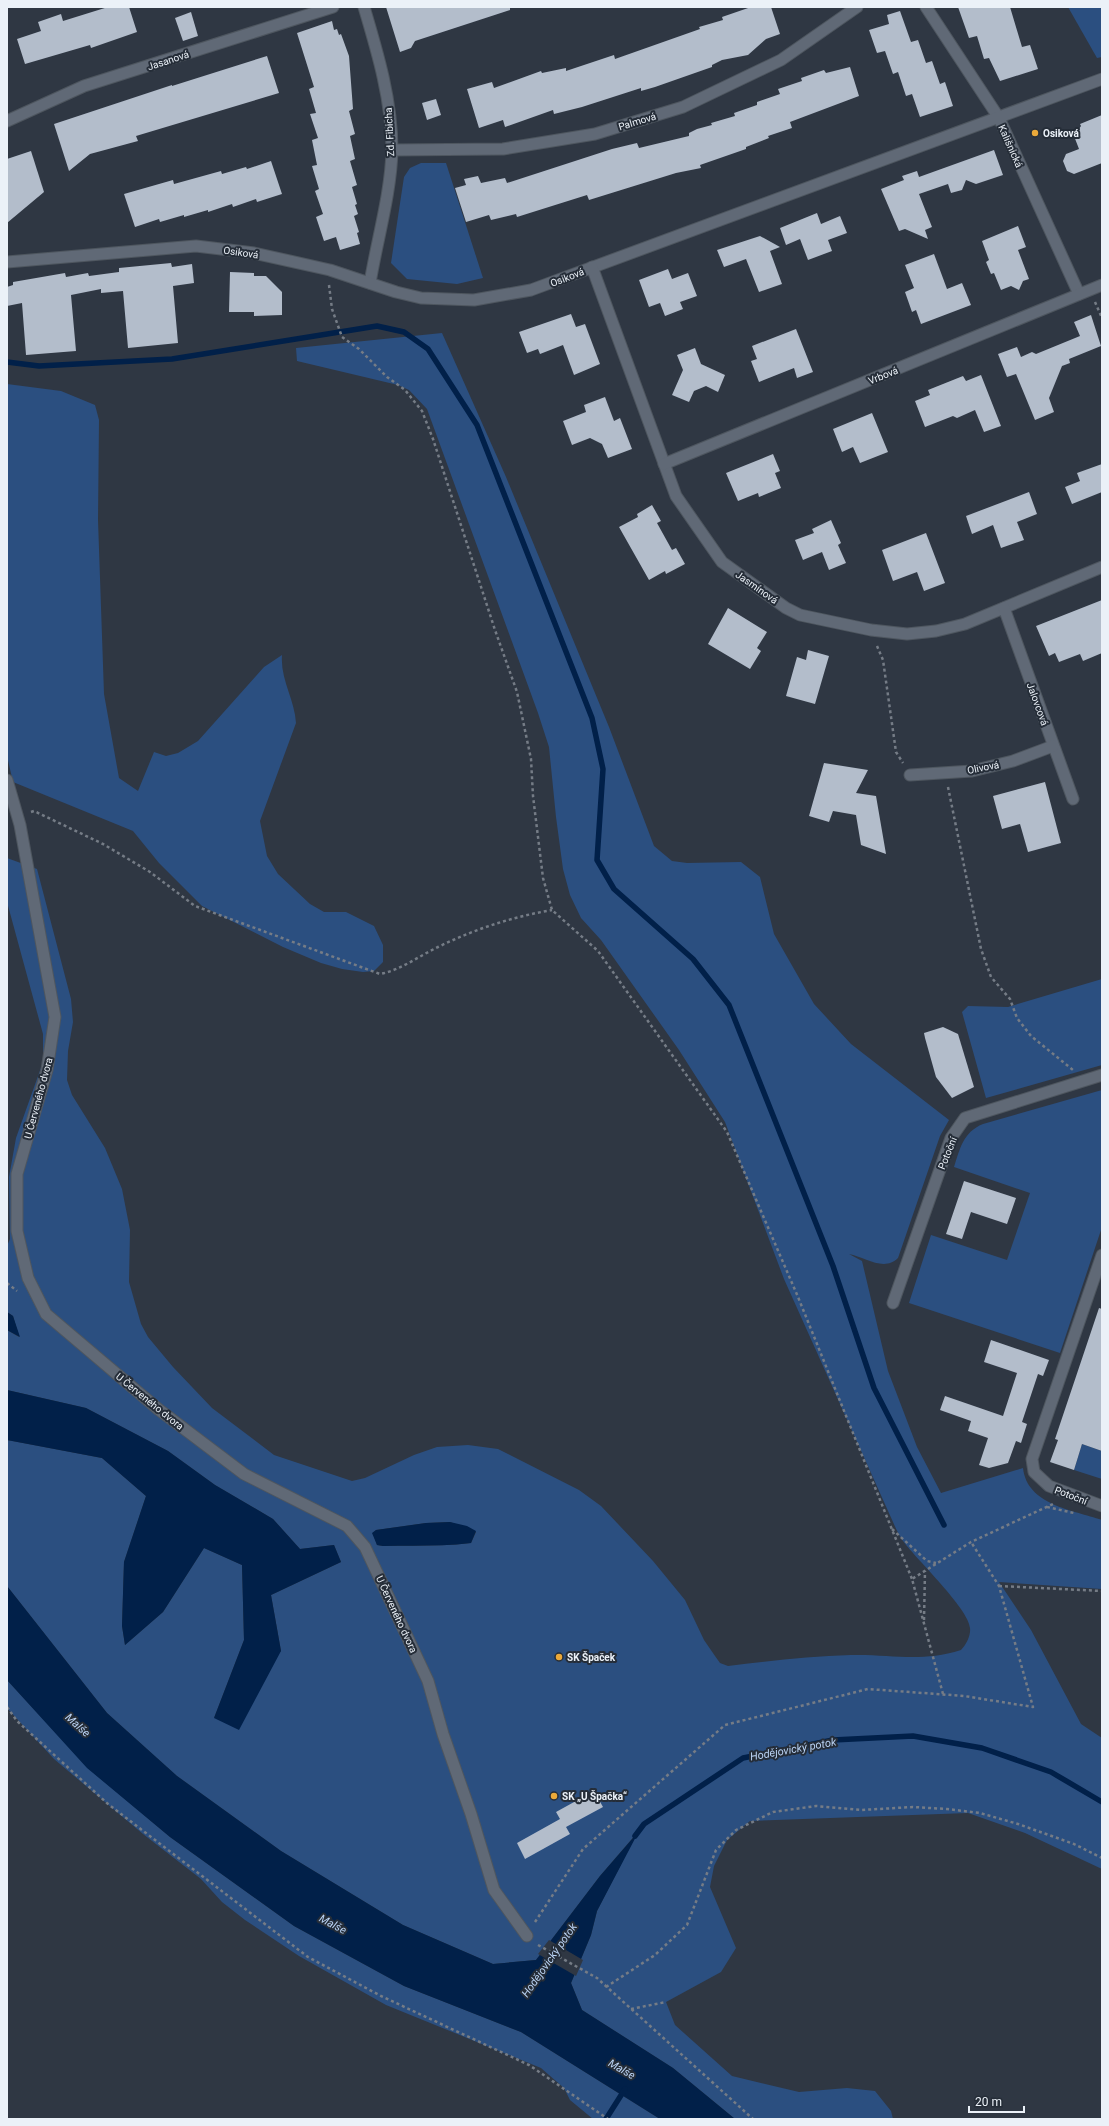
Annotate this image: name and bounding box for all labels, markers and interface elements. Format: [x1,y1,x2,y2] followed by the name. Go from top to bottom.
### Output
[146,49,190,72] street label: Jasanová
[383,107,396,157] street label: Zd. Fibicha
[617,111,657,132] street label: Palmová
[996,123,1025,169] street label: Kališnická
[1030,128,1040,138] marker: Osiková
[1043,128,1080,139] place label: Osiková
[223,245,259,260] street label: Osiková
[549,266,586,289] street label: Osiková
[867,365,900,386] street label: Vrbová
[734,569,780,606] street label: Jasmínová
[1025,681,1050,727] street label: Jalovcová
[966,759,1000,776] street label: Olivová
[20,1056,55,1140] street label: U Červeného dvora
[936,1135,959,1171] street label: Potoční
[114,1369,187,1432] street label: U Červeného dvora
[1053,1484,1089,1507] street label: Potoční
[374,1573,421,1654] street label: U Červeného dvora
[567,1651,616,1663] place label: SK Špaček
[554,1652,564,1662] marker: SK Špaček
[63,1711,93,1740] water label: Malše
[749,1735,838,1763] water label: Hodějovický potok
[562,1790,627,1803] place label: SK „U Špačka“
[549,1791,559,1801] marker: SK „U Špačka“
[317,1912,349,1937] water label: Malše
[519,1920,580,2000] water label: Hodějovický potok
[606,2057,638,2082] water label: Malše
[969,2088,1024,2114] scale bar
[975,2095,1002,2109] text: 20 m

